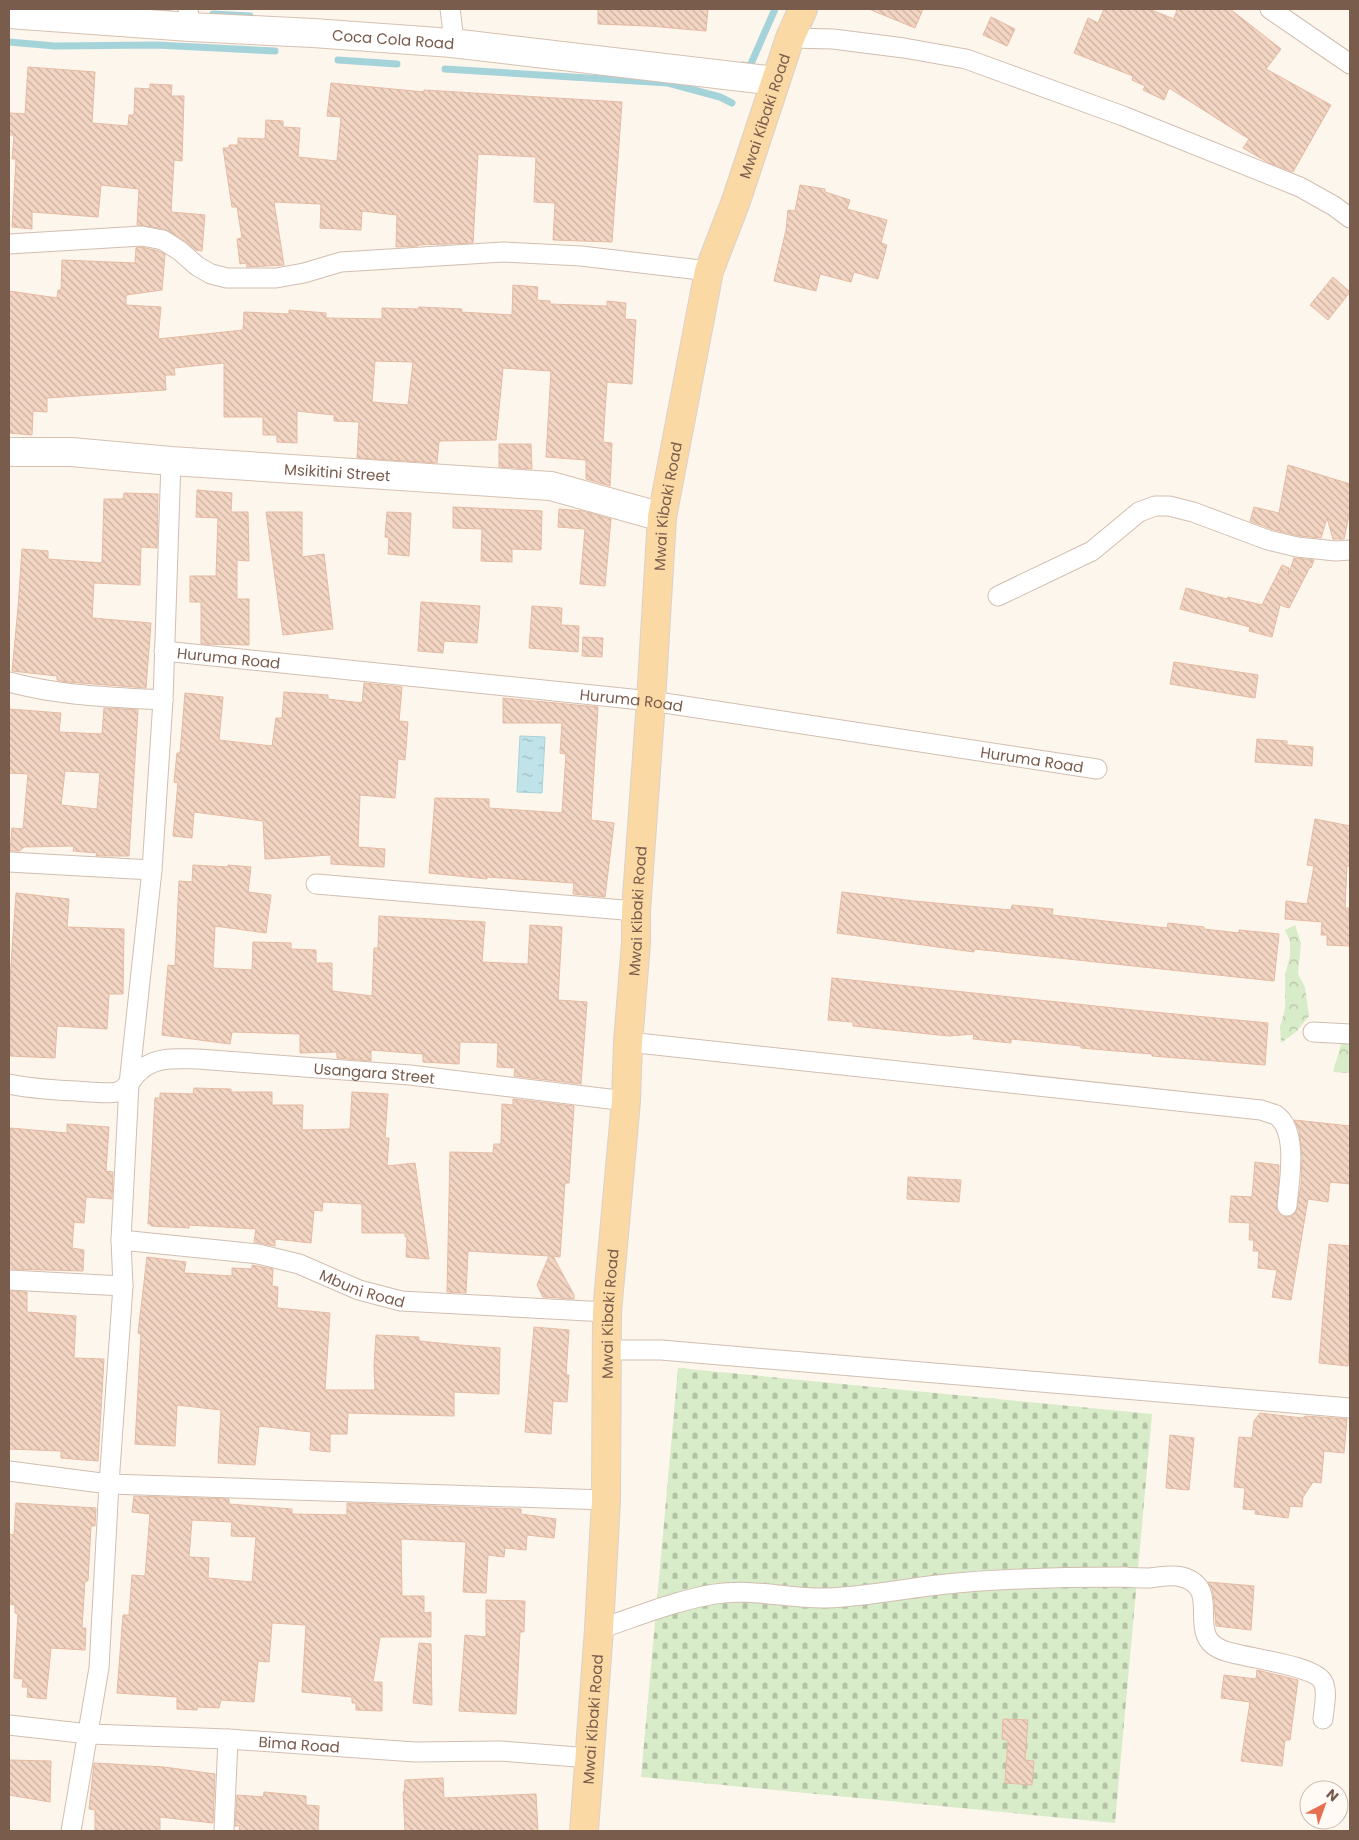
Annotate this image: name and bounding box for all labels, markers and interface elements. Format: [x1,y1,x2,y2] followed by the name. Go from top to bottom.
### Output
[331,24,455,54] street label: Coca Cola Road
[734,51,795,181] street label: Mwai Kibaki Road
[648,440,687,572] street label: Mwai Kibaki Road
[283,458,391,486] street label: Msikitini Street
[176,642,281,673] street label: Huruma Road
[579,683,685,716] street label: Huruma Road
[979,741,1085,777] street label: Huruma Road
[623,845,651,977] street label: Mwai Kibaki Road
[313,1057,436,1088] street label: Usangara Street
[596,1248,623,1379] street label: Mwai Kibaki Road
[316,1264,407,1312] street label: Mbuni Road
[577,1653,608,1785] street label: Mwai Kibaki Road
[258,1731,341,1757] street label: Bima Road
[1299,1780,1349,1830] north arrow
[1322,1784,1343,1806] text: N

